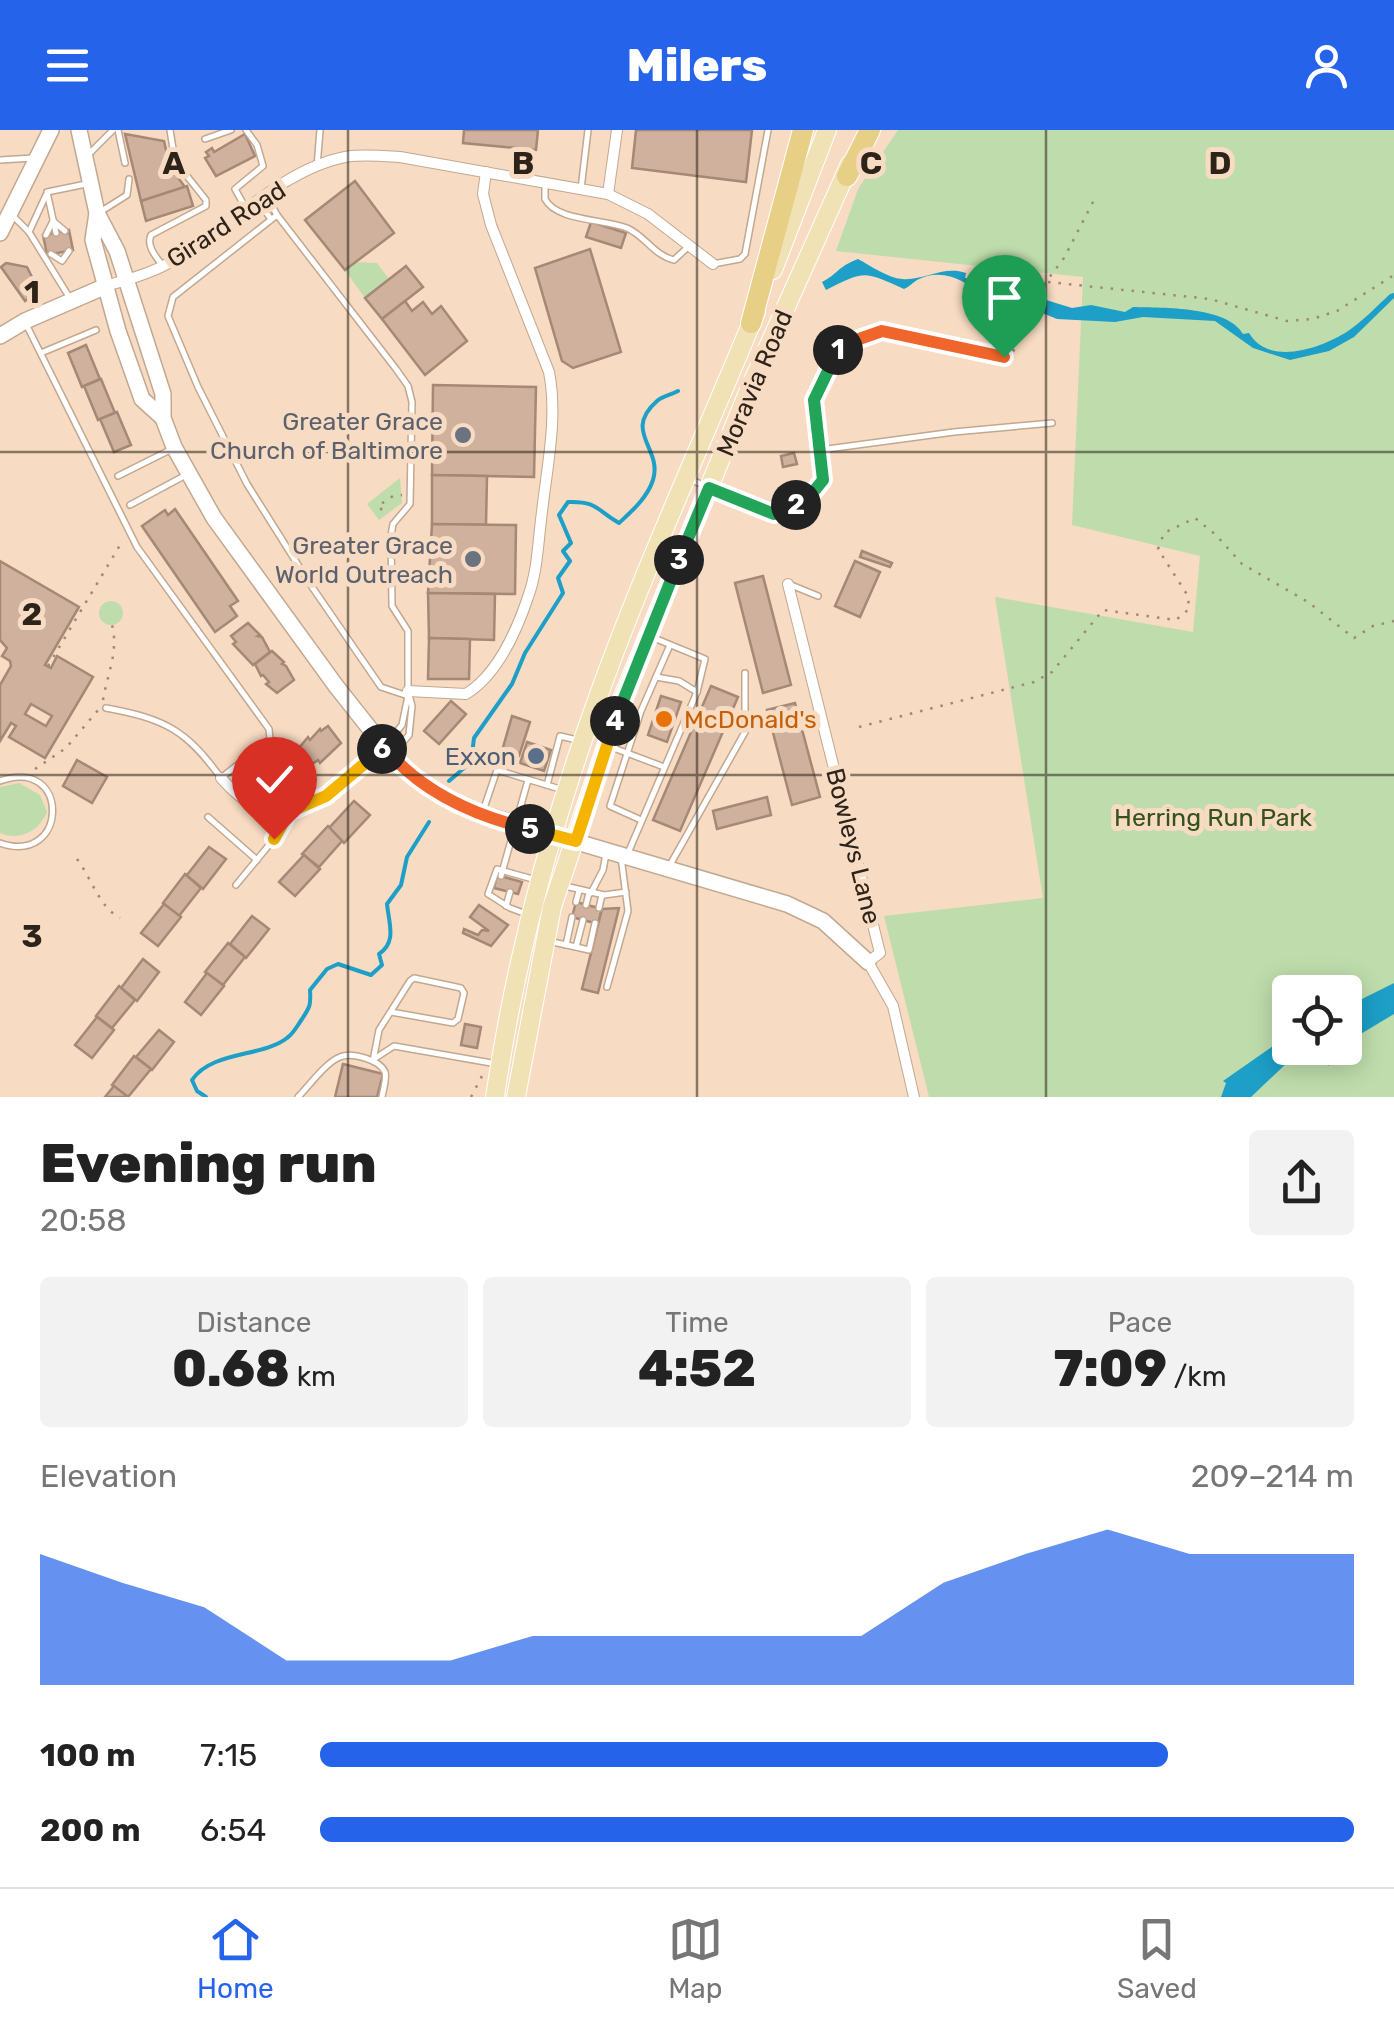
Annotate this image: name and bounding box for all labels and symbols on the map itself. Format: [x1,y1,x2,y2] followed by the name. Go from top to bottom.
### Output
[163,144,186,182] text: A
[512,144,534,182] text: B
[860,144,882,182] text: C
[1209,144,1231,182] text: D
[161,175,291,274] street label: Girard Road
[962,255,1047,358] pin
[24,273,40,311] text: 1
[711,306,798,461] street label: Moravia Road
[813,325,863,375] pin: 1
[210,407,443,465] place label: Greater Grace Church of Baltimore
[452,424,474,446] marker: Greater Grace Church of Baltimore
[771,480,821,530] pin: 2
[275,531,453,589] place label: Greater Grace World Outreach
[654,535,704,585] pin: 3
[462,548,484,570] marker: Greater Grace World Outreach
[22,595,42,633] text: 2
[590,696,640,746] pin: 4
[684,705,817,734] place label: McDonald's
[653,708,675,730] marker: McDonald's
[357,724,407,774] pin: 6
[232,737,317,840] pin
[445,742,516,771] place label: Exxon
[525,745,547,767] marker: Exxon
[820,765,887,927] street label: Bowleys Lane
[1114,803,1312,832] park label: Herring Run Park
[505,804,555,854] pin: 5
[21,917,43,955] text: 3

